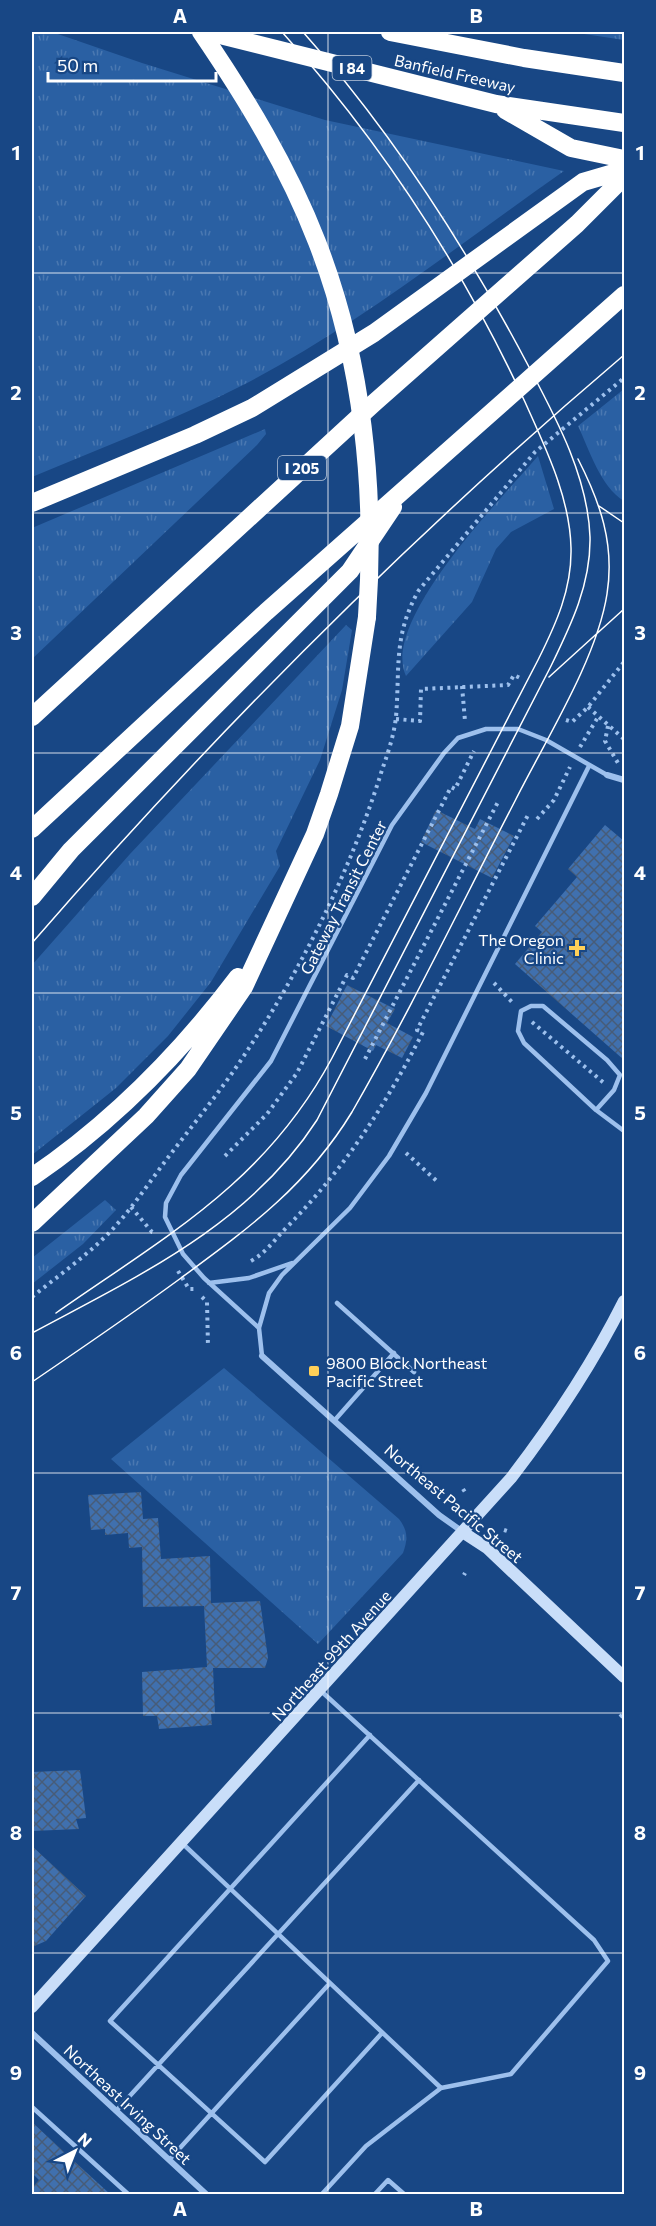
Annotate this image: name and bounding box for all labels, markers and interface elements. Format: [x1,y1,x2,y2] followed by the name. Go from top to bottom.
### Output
[173,3,187,27] text: A
[469,3,483,27] text: B
[48,45,216,83] scale bar
[392,50,518,96] street label: Banfield Freeway
[57,54,98,76] text: 50 m
[332,56,372,80] road number: I 84
[11,140,21,164] text: 1
[635,140,645,164] text: 1
[10,380,22,404] text: 2
[634,380,646,404] text: 2
[278,456,326,480] road number: I 205
[10,620,22,644] text: 3
[634,620,646,644] text: 3
[296,816,390,977] street label: Gateway Transit Center
[10,860,22,884] text: 4
[634,860,646,884] text: 4
[478,930,564,967] place label: The Oregon Clinic
[568,939,586,957] marker: The Oregon Clinic
[10,1100,22,1124] text: 5
[634,1100,646,1124] text: 5
[10,1340,22,1364] text: 6
[634,1340,646,1364] text: 6
[326,1353,488,1390] place label: 9800 Block Northeast Pacific Street
[307,1364,321,1378] marker: 9800 Block Northeast Pacific Street
[381,1440,527,1567] street label: Northeast Pacific Street
[11,1580,22,1604] text: 7
[635,1580,646,1604] text: 7
[267,1586,395,1724] street label: Northeast 99th Avenue
[10,1820,22,1844] text: 8
[634,1820,646,1844] text: 8
[60,2040,196,2168] street label: Northeast Irving Street
[10,2060,22,2084] text: 9
[634,2060,646,2084] text: 9
[45,2121,105,2181] north arrow
[173,2196,187,2220] text: A
[469,2196,483,2220] text: B

